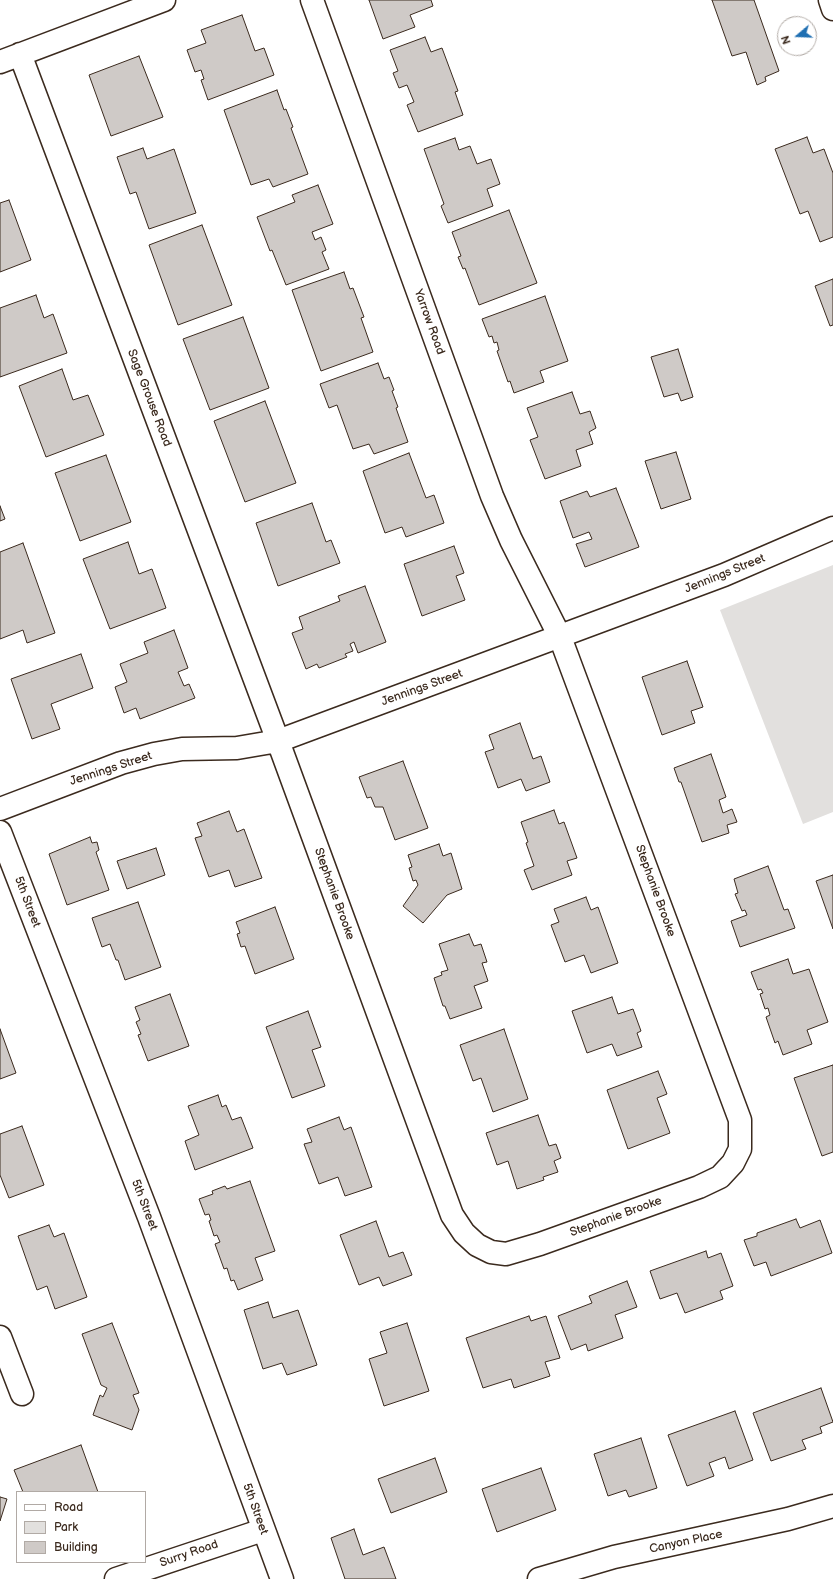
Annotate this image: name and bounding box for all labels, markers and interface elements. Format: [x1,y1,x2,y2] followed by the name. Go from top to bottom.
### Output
[777,16,817,56] north arrow
[779,34,794,46] text: N
[411,287,447,357] street label: Yarrow Road
[124,347,174,449] street label: Sage Grouse Road
[683,551,767,597] street label: Jennings Street
[379,667,465,709] street label: Jennings Street
[68,749,154,789] street label: Jennings Street
[632,843,678,939] street label: Stephanie Brooke
[311,846,357,942] street label: Stephanie Brooke
[11,874,43,930] street label: 5th Street
[128,1177,160,1233] street label: 5th Street
[568,1194,664,1240] street label: Stephanie Brooke
[239,1481,271,1537] street label: 5th Street
[16,1491,146,1563] legend
[54,1500,83,1515] text: Road
[54,1520,78,1535] text: Park
[648,1527,724,1557] street label: Canyon Place
[158,1537,220,1571] street label: Surry Road
[54,1540,98,1555] text: Building

